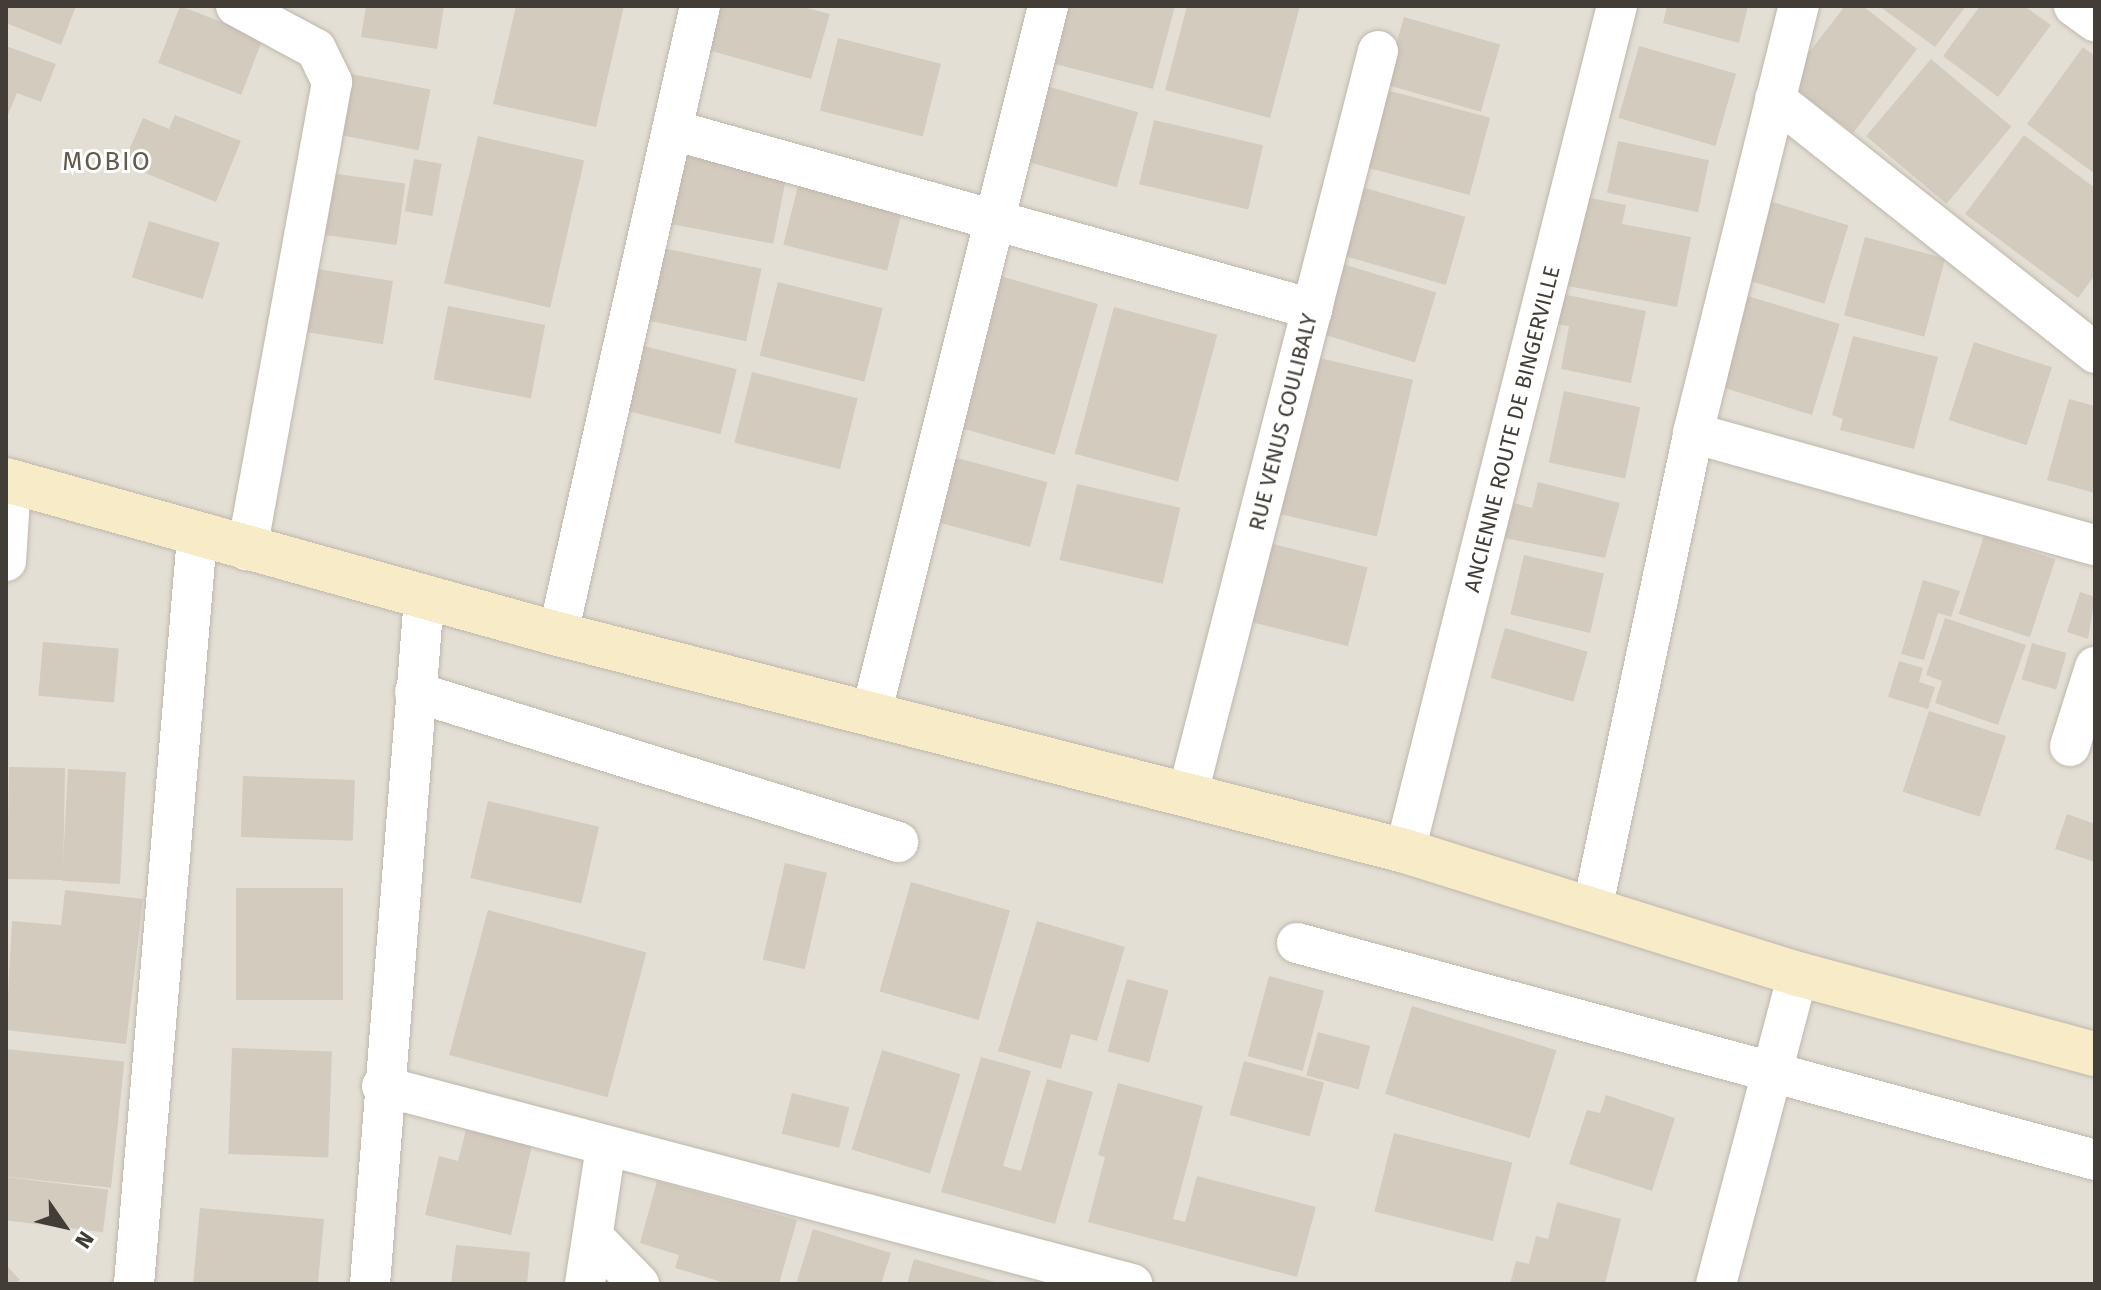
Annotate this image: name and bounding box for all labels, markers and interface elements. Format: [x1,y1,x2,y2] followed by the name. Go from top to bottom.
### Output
[62,146,152,178] district label: MOBIO
[1459,263,1565,595] street label: ANCIENNE ROUTE DE BINGERVILLE
[1243,311,1323,533] street label: RUE VENUS COULIBALY
[24,1186,104,1266] north arrow
[69,1226,100,1253] text: N

